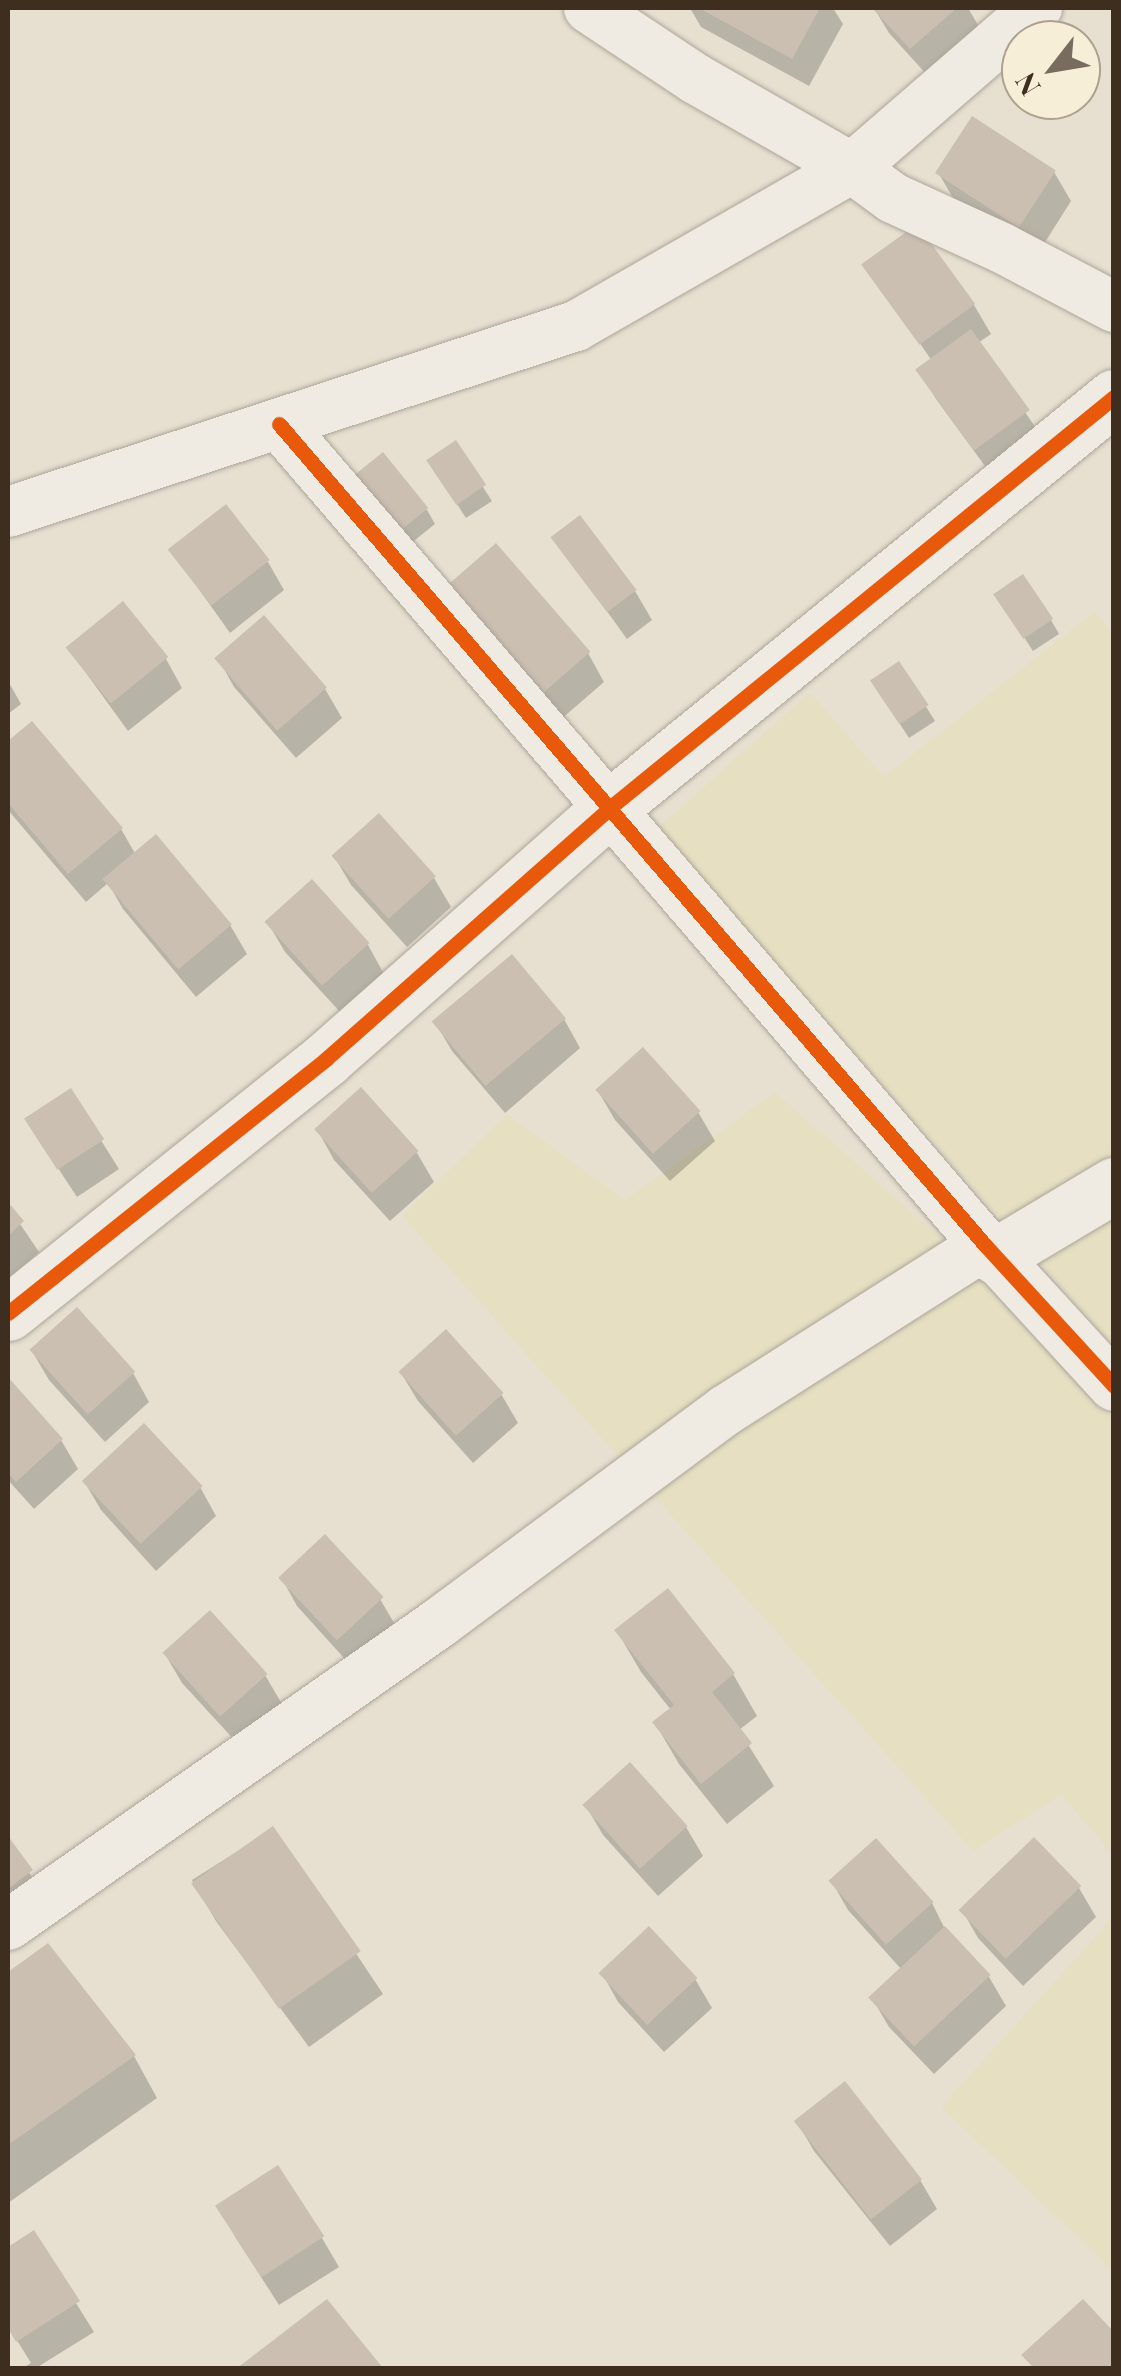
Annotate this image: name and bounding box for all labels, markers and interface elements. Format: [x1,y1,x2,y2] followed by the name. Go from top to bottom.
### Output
[1001,20,1101,120] north arrow
[1006,66,1048,103] text: N

